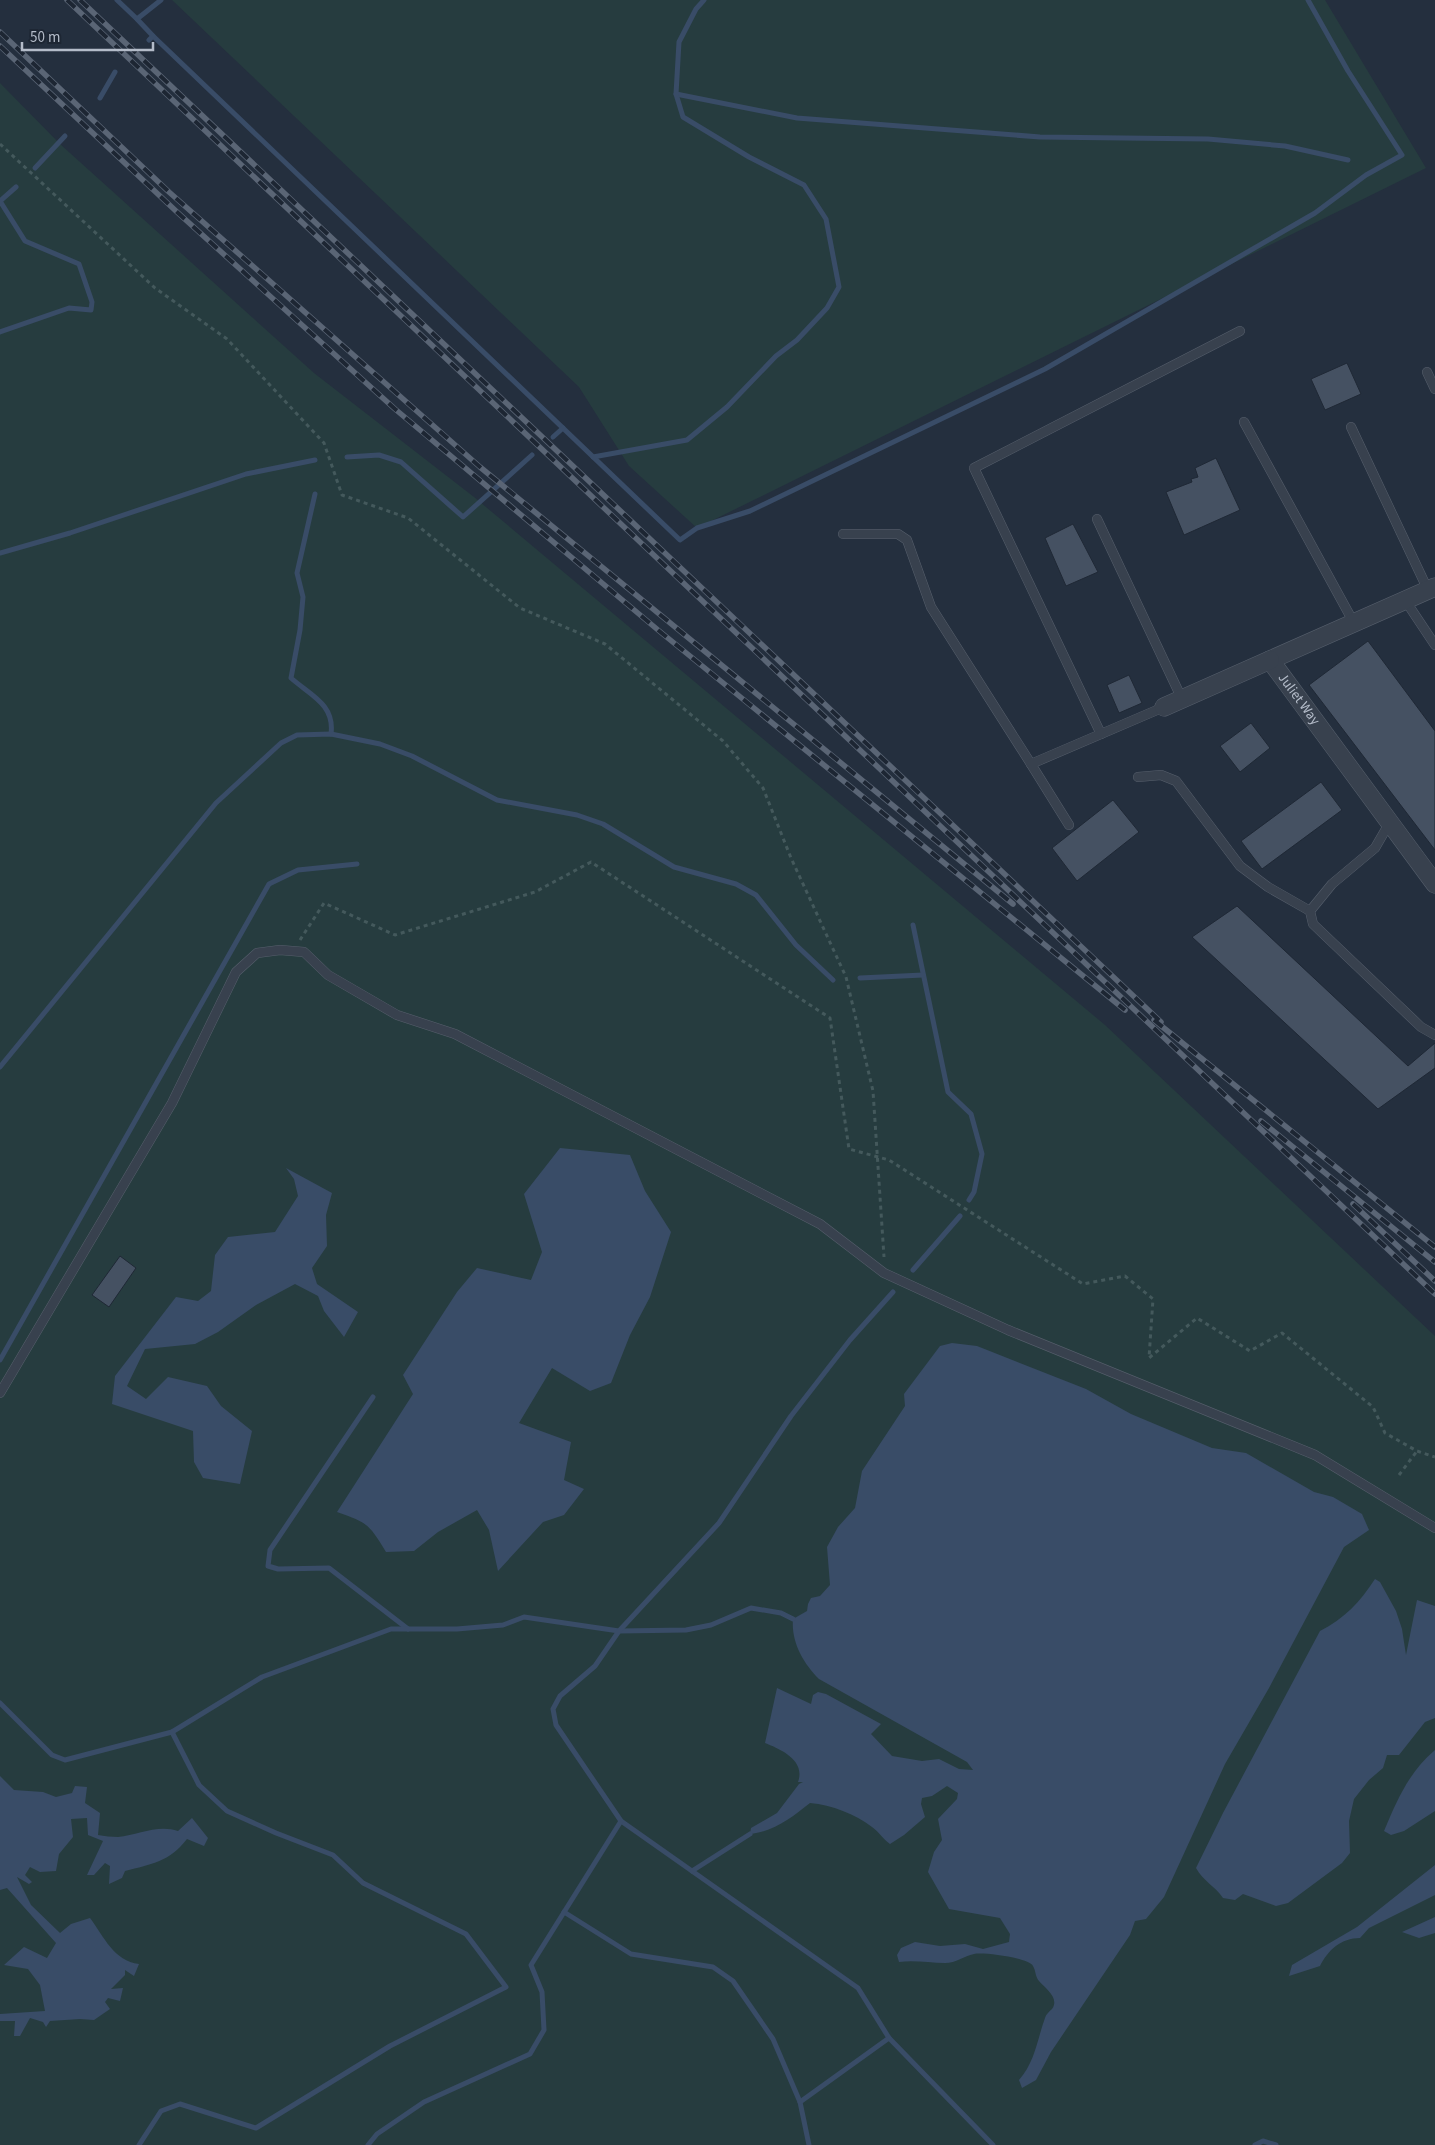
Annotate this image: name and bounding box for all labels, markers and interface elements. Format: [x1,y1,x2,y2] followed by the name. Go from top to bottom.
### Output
[22,20,154,52] scale bar
[30,27,60,48] text: 50 m
[1273,669,1325,730] street label: Juliet Way

